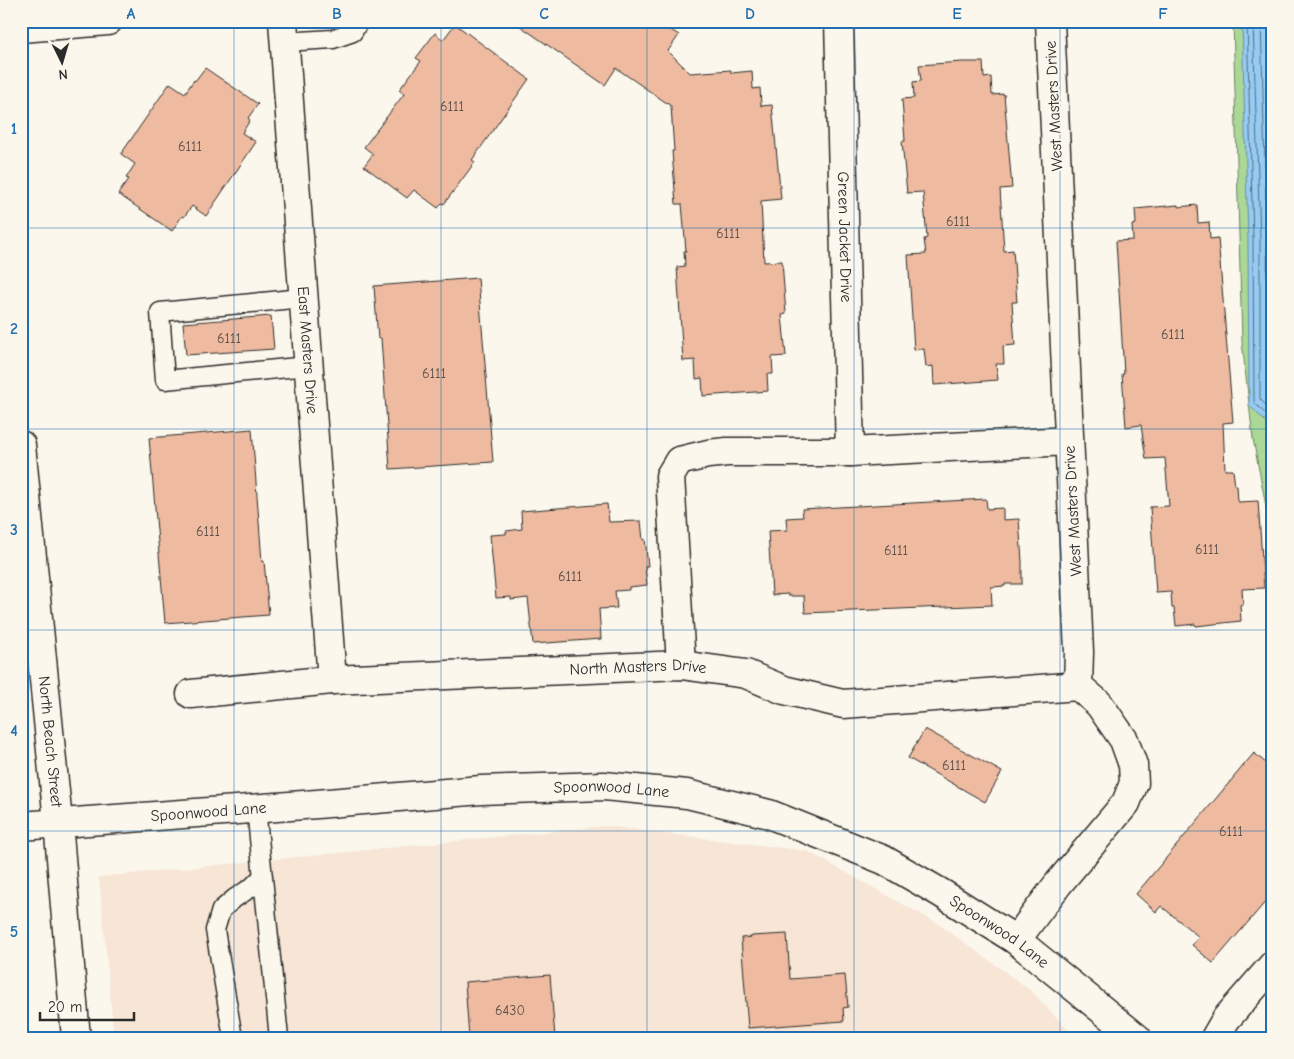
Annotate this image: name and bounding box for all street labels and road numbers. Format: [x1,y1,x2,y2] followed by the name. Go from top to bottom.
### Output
[1042,40,1066,172] street label: West Masters Drive
[834,171,855,303] street label: Green Jacket Drive
[294,286,321,415] street label: East Masters Drive
[1061,445,1085,577] street label: West Masters Drive
[569,656,708,679] street label: North Masters Drive
[35,675,66,808] street label: North Beach Street
[553,777,670,801] street label: Spoonwood Lane
[150,799,267,825] street label: Spoonwood Lane
[946,892,1052,972] street label: Spoonwood Lane

